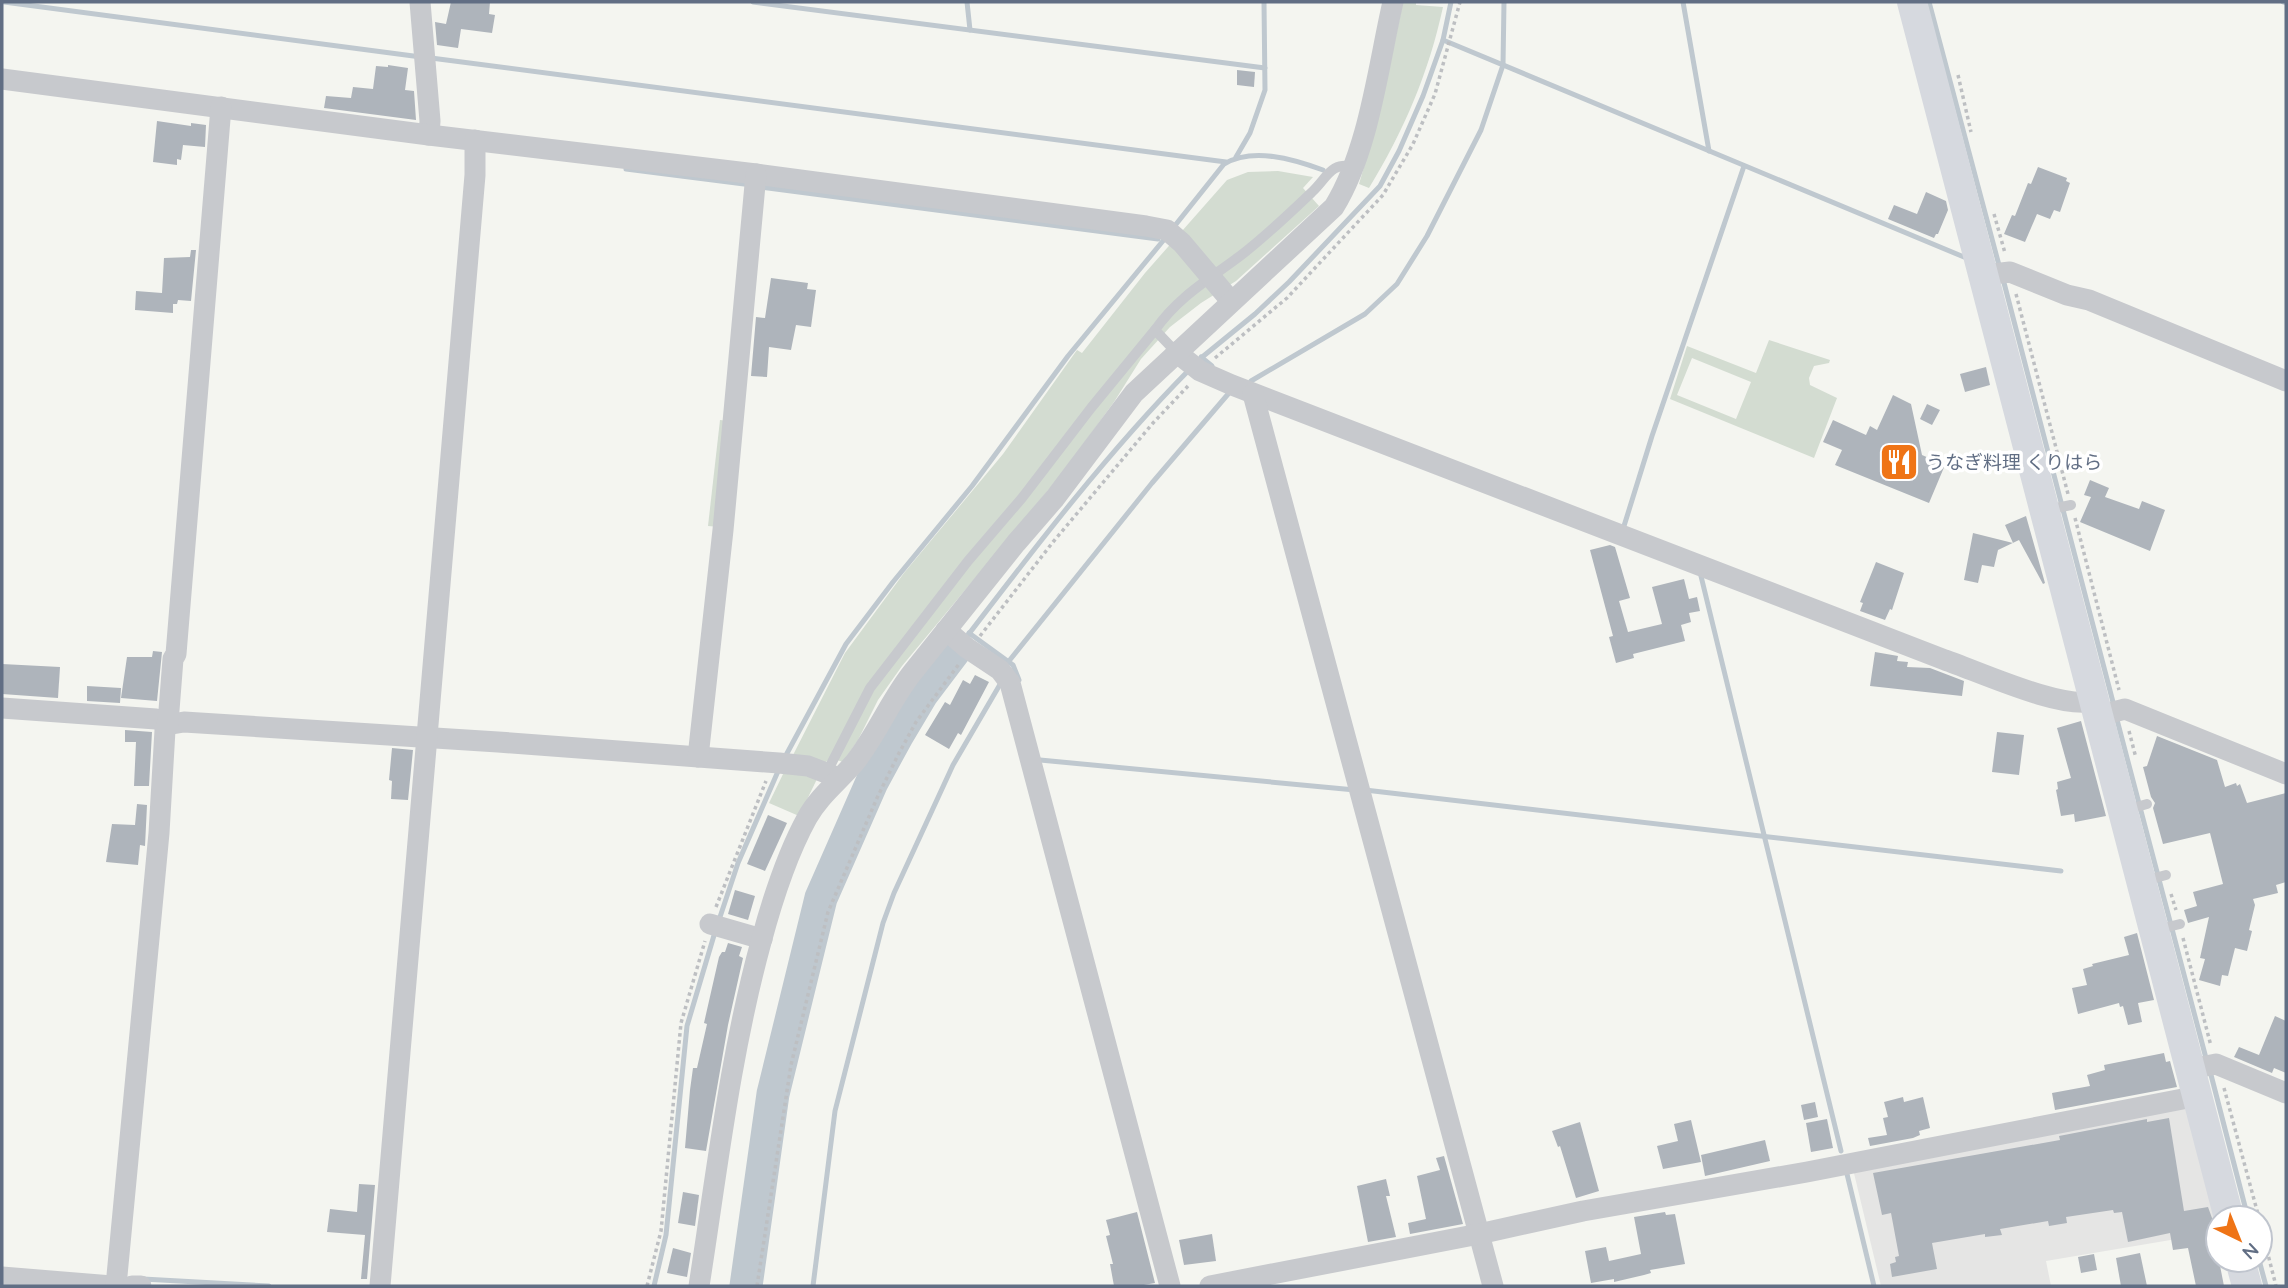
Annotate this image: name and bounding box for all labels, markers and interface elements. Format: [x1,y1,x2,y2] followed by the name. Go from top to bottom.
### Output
[1878,441,1920,483] restaurant icon: うなぎ料理 くりはら
[1926,450,2102,474] place label: うなぎ料理 くりはら
[2204,1204,2274,1274] north arrow
[2237,1238,2264,1265] text: N

